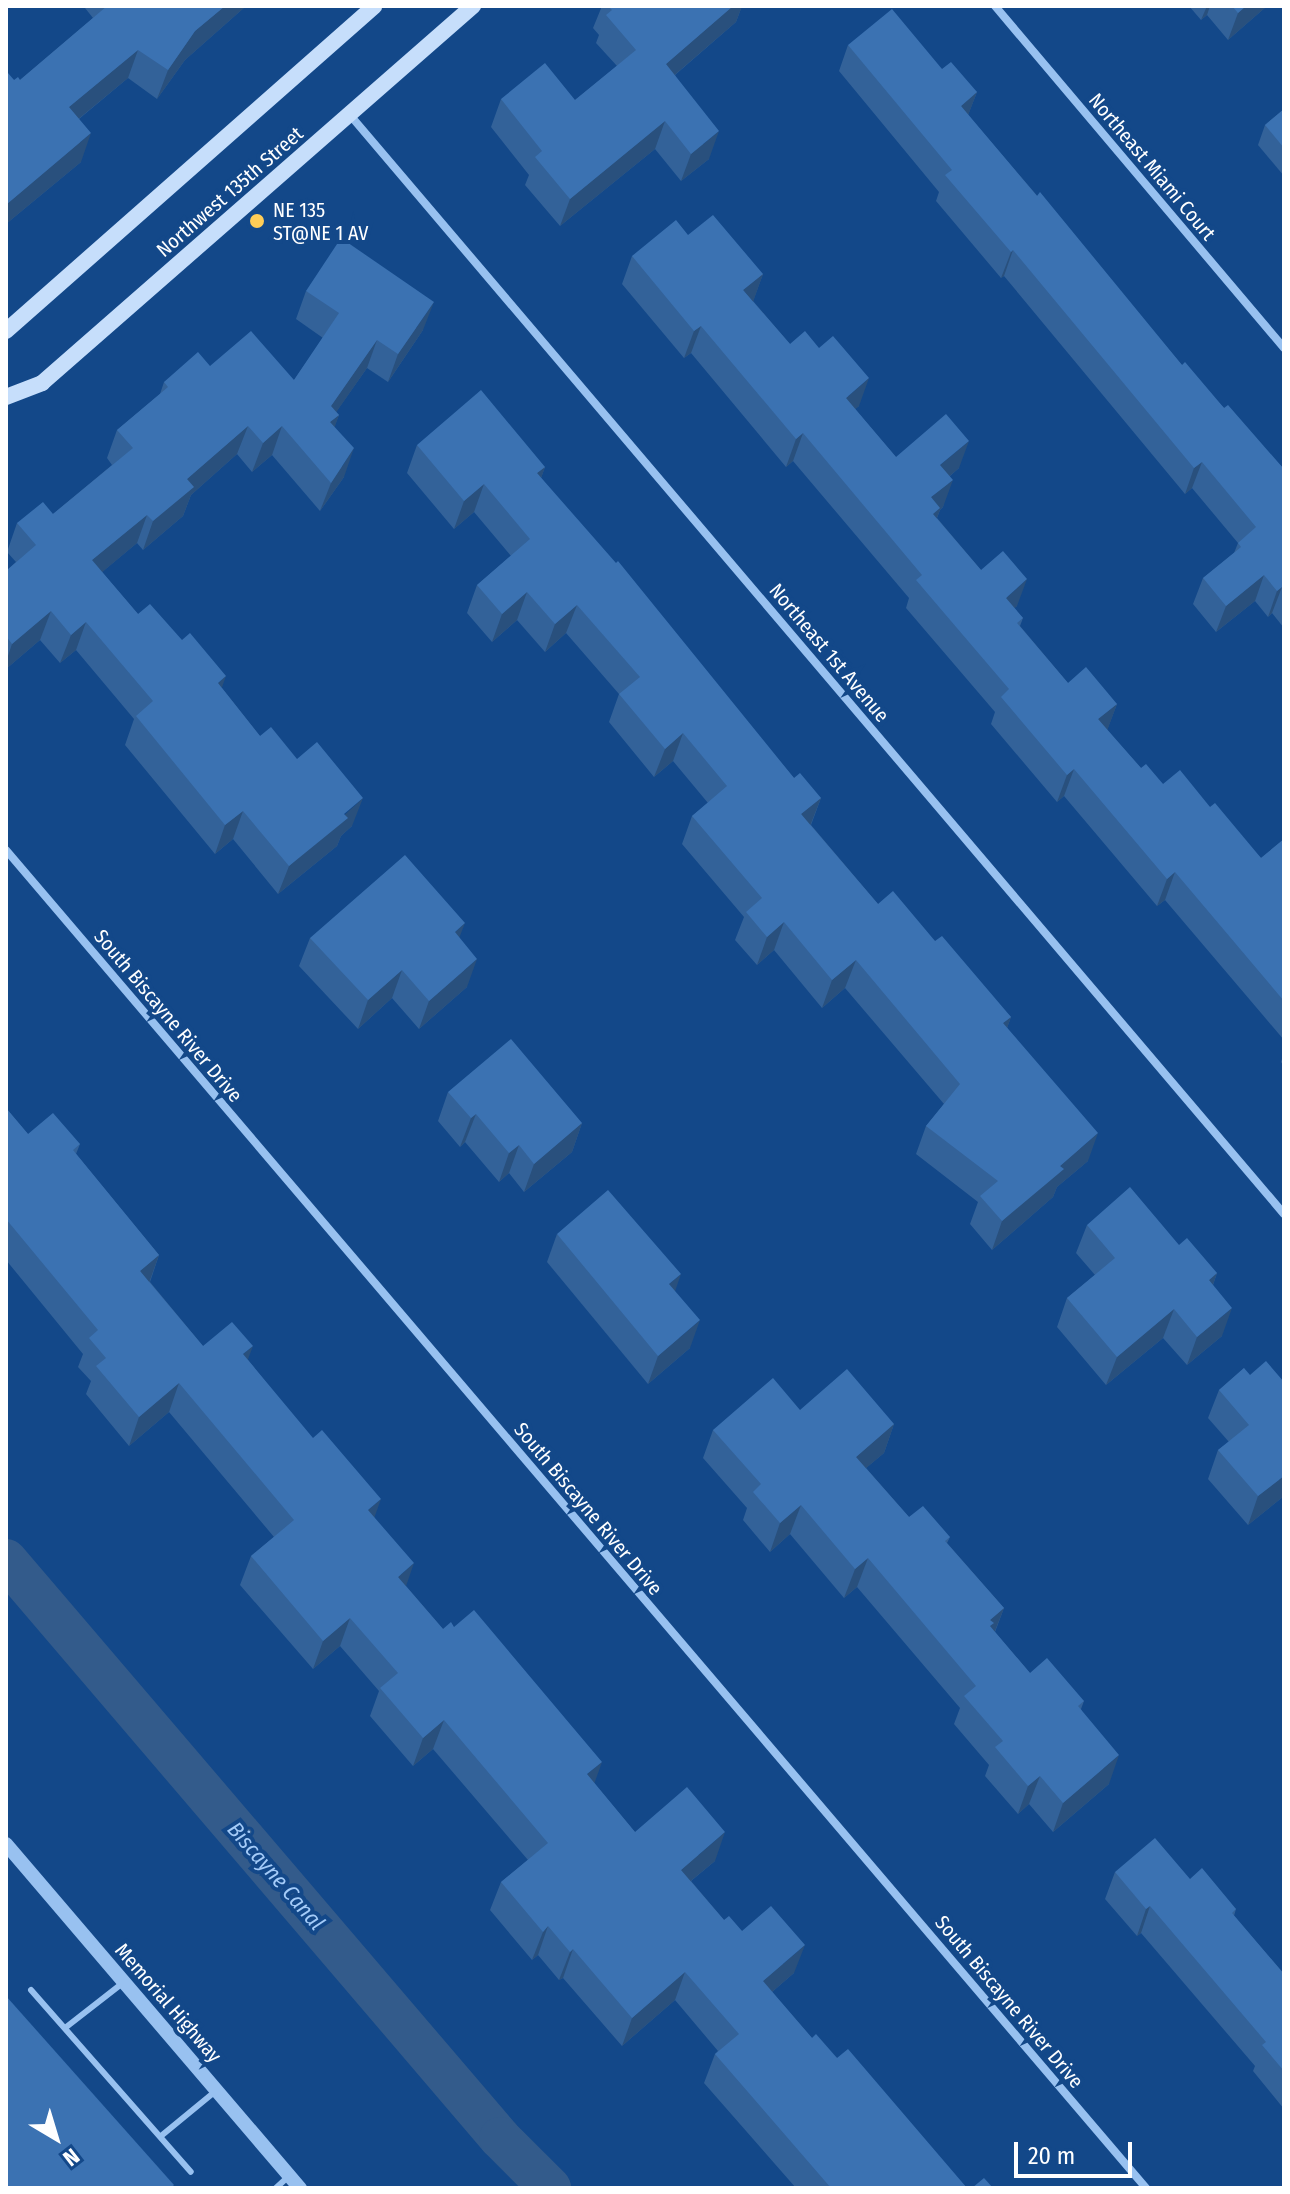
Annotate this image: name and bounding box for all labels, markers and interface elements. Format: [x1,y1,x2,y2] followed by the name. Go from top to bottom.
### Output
[1084,89,1220,245] street label: Northeast Miami Court
[152,122,308,262] street label: Northwest 135th Street
[273,198,368,245] place label: NE 135 ST@NE 1 AV
[248,212,266,230] marker: NE 135 ST@NE 1 AV
[764,579,894,727] street label: Northeast 1st Avenue
[89,925,247,1107] street label: South Biscayne River Drive
[509,1418,667,1600] street label: South Biscayne River Drive
[222,1816,330,1936] water label: Biscayne Canal
[930,1911,1088,2093] street label: South Biscayne River Drive
[110,1939,226,2067] street label: Memorial Highway
[16,2098,96,2178] north arrow
[1018,2126,1136,2176] scale bar
[1028,2142,1075,2170] text: 20 m
[58,2143,85,2172] text: N

